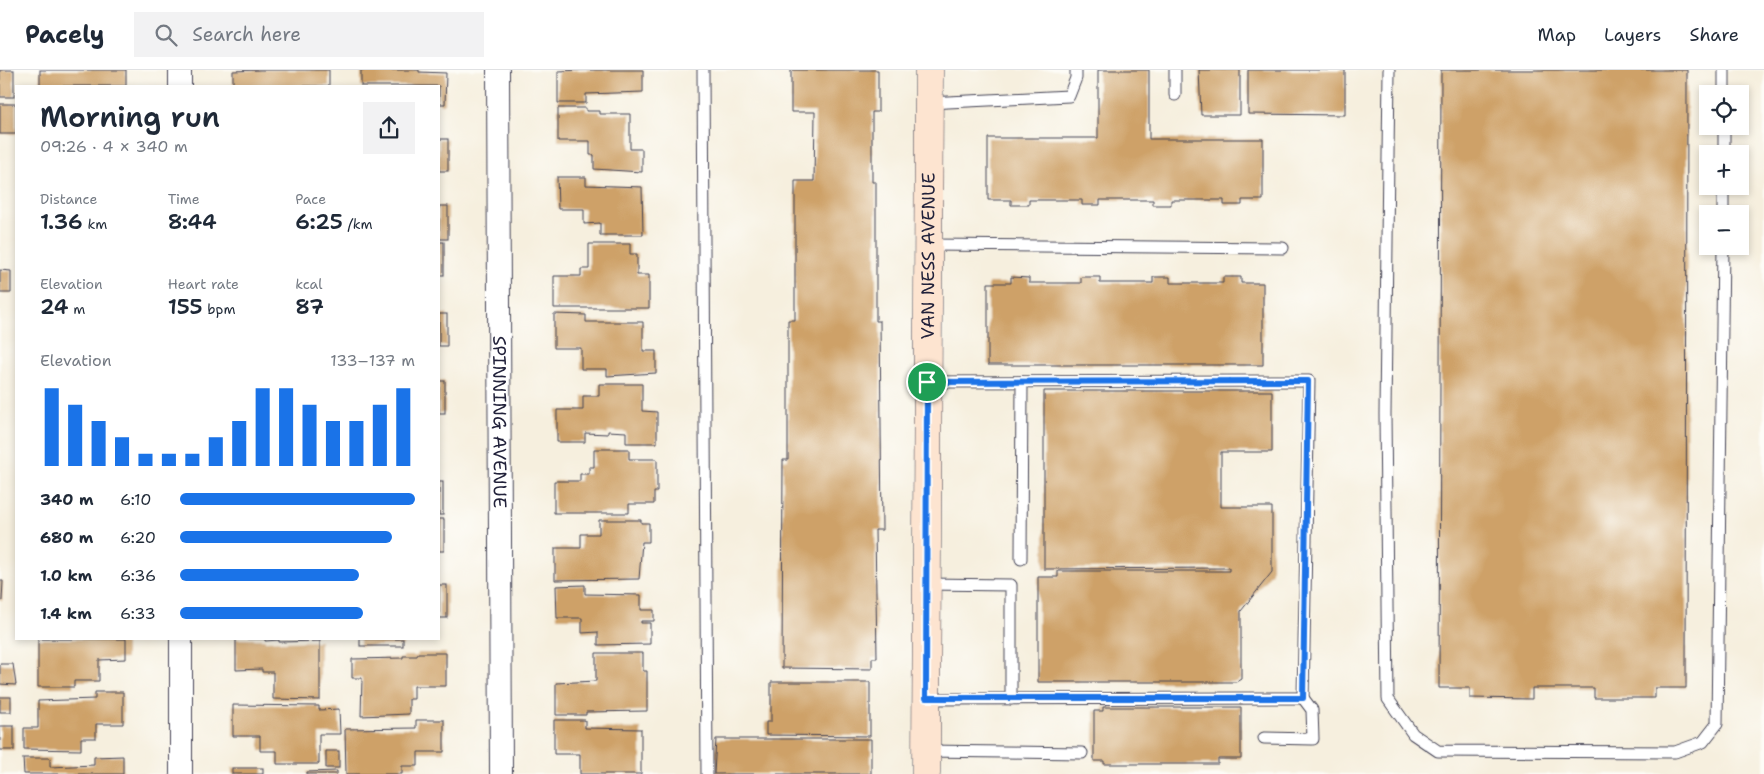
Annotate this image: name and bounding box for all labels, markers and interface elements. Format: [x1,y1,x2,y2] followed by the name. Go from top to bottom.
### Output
[134,12,484,57] search box
[25,19,104,51] text: Pacely
[152,21,180,49] icon: search
[192,22,301,47] text: Search here
[1538,23,1576,47] text: Map
[1604,23,1661,47] text: Layers
[1689,23,1739,47] text: Share
[1699,85,1749,255] map controls
[1699,85,1749,135] button: locate
[40,98,220,136] text: Morning run
[363,102,415,154] button: share
[40,136,188,157] text: 09:26 · 4 × 340 m
[1699,145,1749,195] button: +
[916,172,941,340] street label: VAN NESS AVENUE
[40,190,97,208] text: Distance
[168,190,200,208] text: Time
[295,190,326,208] text: Pace
[1699,205,1749,255] button: −
[40,208,83,236] text: 1.36
[168,208,217,236] text: 8:44
[295,208,343,236] text: 6:25
[83,215,107,233] text: km
[343,215,373,233] text: /km
[40,275,103,293] text: Elevation
[168,275,239,293] text: Heart rate
[295,275,323,293] text: kcal
[40,293,68,321] text: 24
[168,293,203,321] text: 155
[295,293,324,321] text: 87
[68,300,85,318] text: m
[203,300,235,318] text: bpm
[487,336,512,508] street label: SPINNING AVENUE
[40,350,112,371] text: Elevation
[330,350,415,371] text: 133–137 m
[906,361,948,403] pin
[913,368,941,396] icon: arrive
[40,489,94,510] text: 340 m
[120,489,151,510] text: 6:10
[40,527,93,548] text: 680 m
[120,527,156,548] text: 6:20
[40,565,92,586] text: 1.0 km
[120,565,156,586] text: 6:36
[40,603,92,624] text: 1.4 km
[120,603,156,624] text: 6:33

